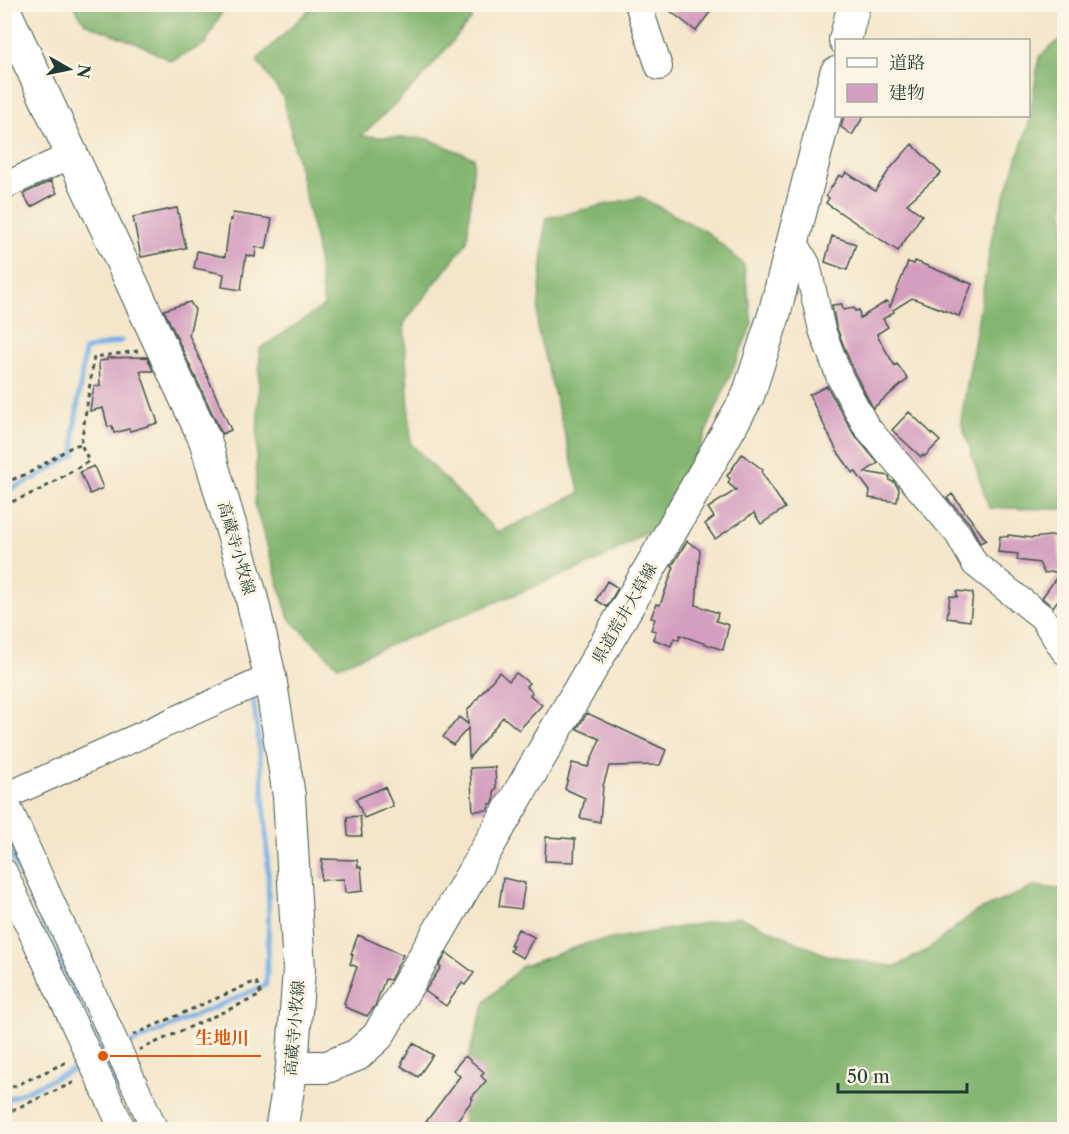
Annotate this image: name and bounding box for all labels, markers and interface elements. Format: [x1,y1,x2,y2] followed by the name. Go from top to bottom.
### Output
[39,39,99,99] north arrow
[835,39,1030,117] legend
[889,52,925,74] text: 道路
[73,63,95,80] text: N
[889,82,925,104] text: 建物
[214,499,260,597] street label: 高蔵寺小牧線
[587,559,661,667] street label: 県道荒井大草線
[280,979,308,1077] street label: 高蔵寺小牧線
[183,1020,261,1056] callout: 生地川
[195,1027,249,1049] text: 生地川
[838,1056,967,1094] scale bar
[847,1066,890,1088] text: 50 m

